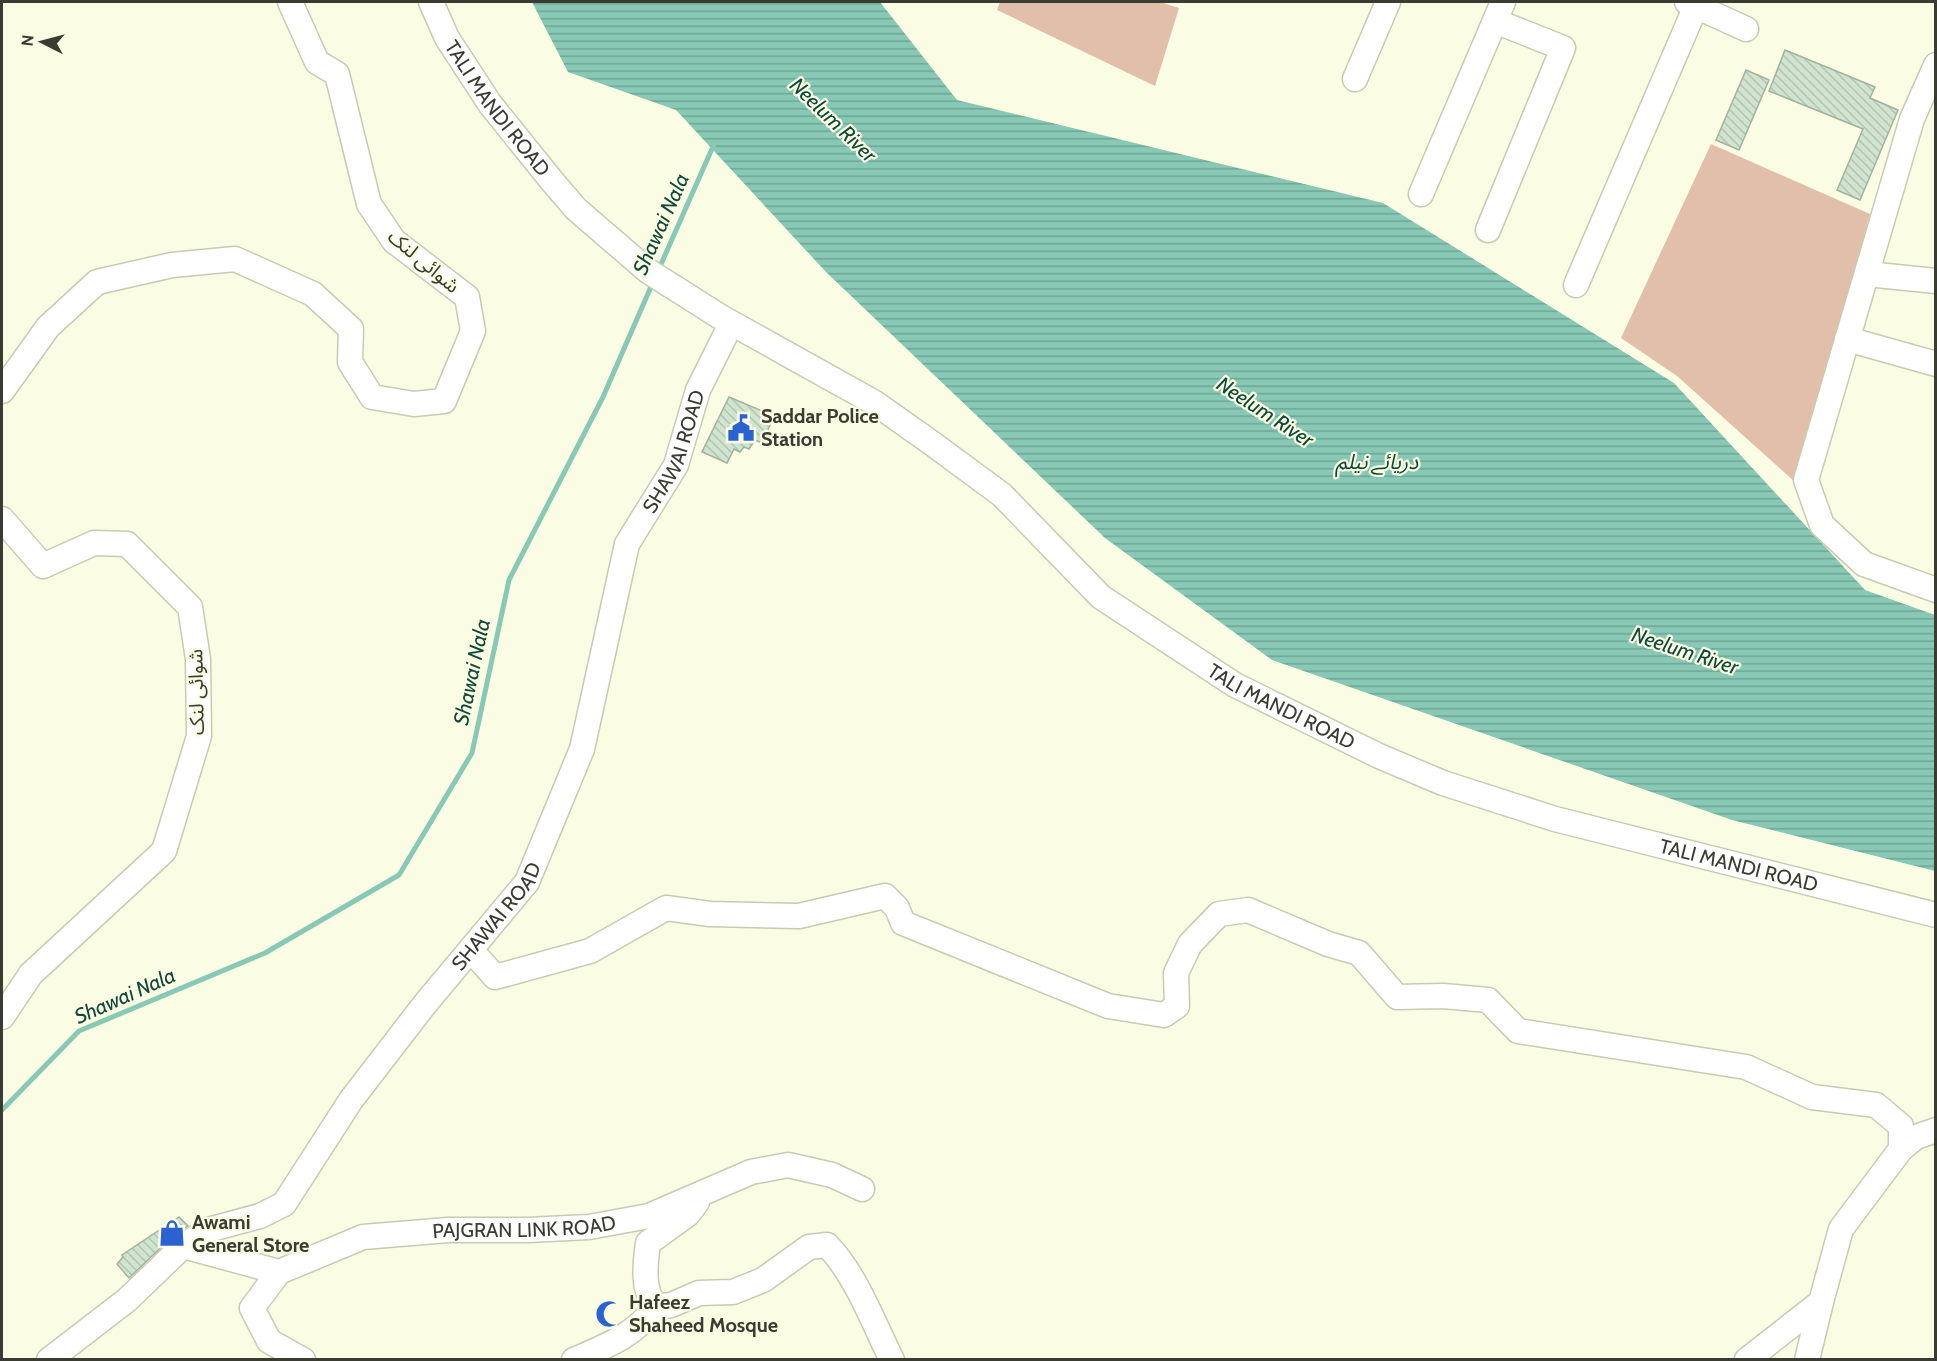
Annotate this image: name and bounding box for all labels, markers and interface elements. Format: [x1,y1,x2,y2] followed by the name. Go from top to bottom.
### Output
[12,12,72,72] north arrow
[18,34,38,47] text: N
[440,36,555,181] street label: TALI MANDI ROAD
[785,72,883,168] water label: Neelum River
[627,169,694,278] water label: Shawai Nala
[383,224,465,298] street label: شوائی لنک
[1212,371,1320,453] water label: Neelum River
[637,387,709,517] street label: SHAWAI ROAD
[761,404,879,451] place label: Saddar Police Station
[726,413,756,443] public building icon: Saddar Police Station
[1335,449,1419,478] water label: دریائے نیلم
[448,616,495,727] water label: Shawai Nala
[1629,622,1743,680] water label: Neelum River
[183,649,209,735] street label: شوائی لنک
[1203,658,1359,754] street label: TALI MANDI ROAD
[1657,834,1820,897] street label: TALI MANDI ROAD
[446,859,546,975] street label: SHAWAI ROAD
[70,962,179,1029] water label: Shawai Nala
[192,1210,309,1257] place label: Awami General Store
[431,1210,618,1243] street label: PAJGRAN LINK ROAD
[157,1218,187,1248] shop icon: Awami General Store
[629,1290,778,1337] place label: Hafeez Shaheed Mosque
[594,1299,624,1329] mosque icon: Hafeez Shaheed Mosque

